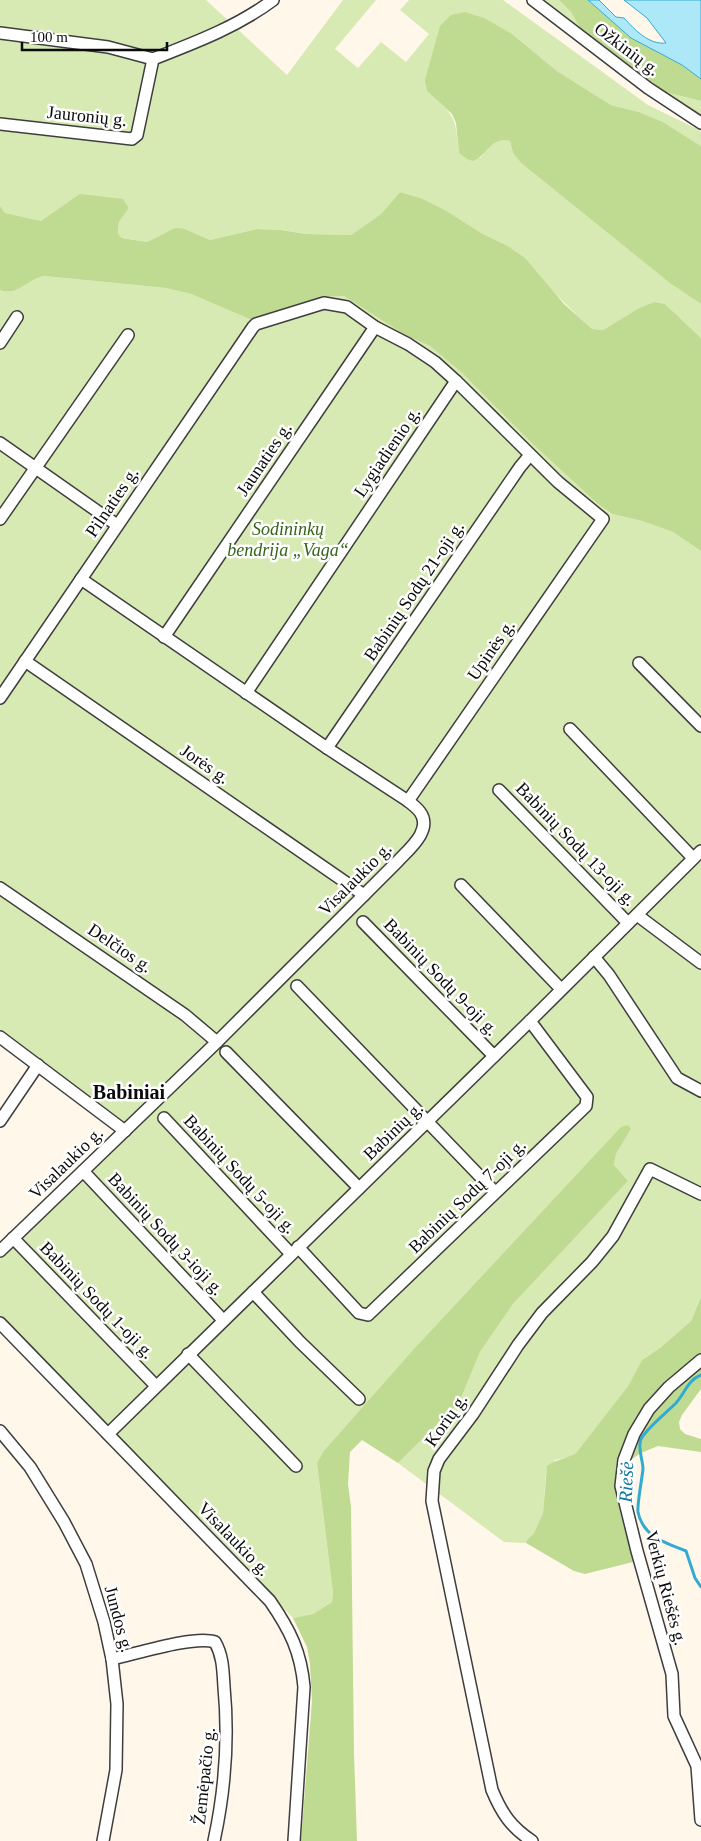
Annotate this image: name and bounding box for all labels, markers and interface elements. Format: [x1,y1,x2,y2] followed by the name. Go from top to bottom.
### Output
[591,18,663,80] street label: Ožkinių g.
[22,20,168,52] scale bar
[30,29,68,45] text: 100 m
[46,102,128,130] street label: Jauronių g.
[350,403,424,501] street label: Lygiadienio g.
[232,419,296,499] street label: Jaunaties g.
[81,463,143,541] street label: Pilnaties g.
[360,517,468,665] street label: Babinių Sodų 21-oji g.
[227,519,349,560] park label: Sodininkų bendrija „Vaga“
[463,616,519,684] street label: Upinės g.
[177,740,233,788] street label: Jorės g.
[512,778,640,910] street label: Babinių Sodų 13-oji g.
[314,838,396,920] street label: Visalaukio g.
[380,914,502,1040] street label: Babinių Sodų 9-oji g.
[84,919,156,977] street label: Delčios g.
[93,1081,166,1103] district label: Babiniai
[359,1098,427,1164] street label: Babinių g.
[180,1110,300,1238] street label: Babinių Sodų 5-oji g.
[25,1123,107,1203] street label: Visalaukio g.
[404,1135,530,1257] street label: Babinių Sodų 7-oji g.
[104,1169,228,1299] street label: Babinių Sodų 3-ioji g.
[36,1237,158,1363] street label: Babinių Sodų 1-oji g.
[421,1390,471,1450] street label: Korių g.
[615,1461,637,1504] water label: Riešė
[194,1498,274,1580] street label: Visalaukio g.
[641,1529,691,1647] street label: Verkių Riešės g.
[101,1584,137,1654] street label: Jundos g.
[188,1726,219,1826] street label: Žemėpačio g.

